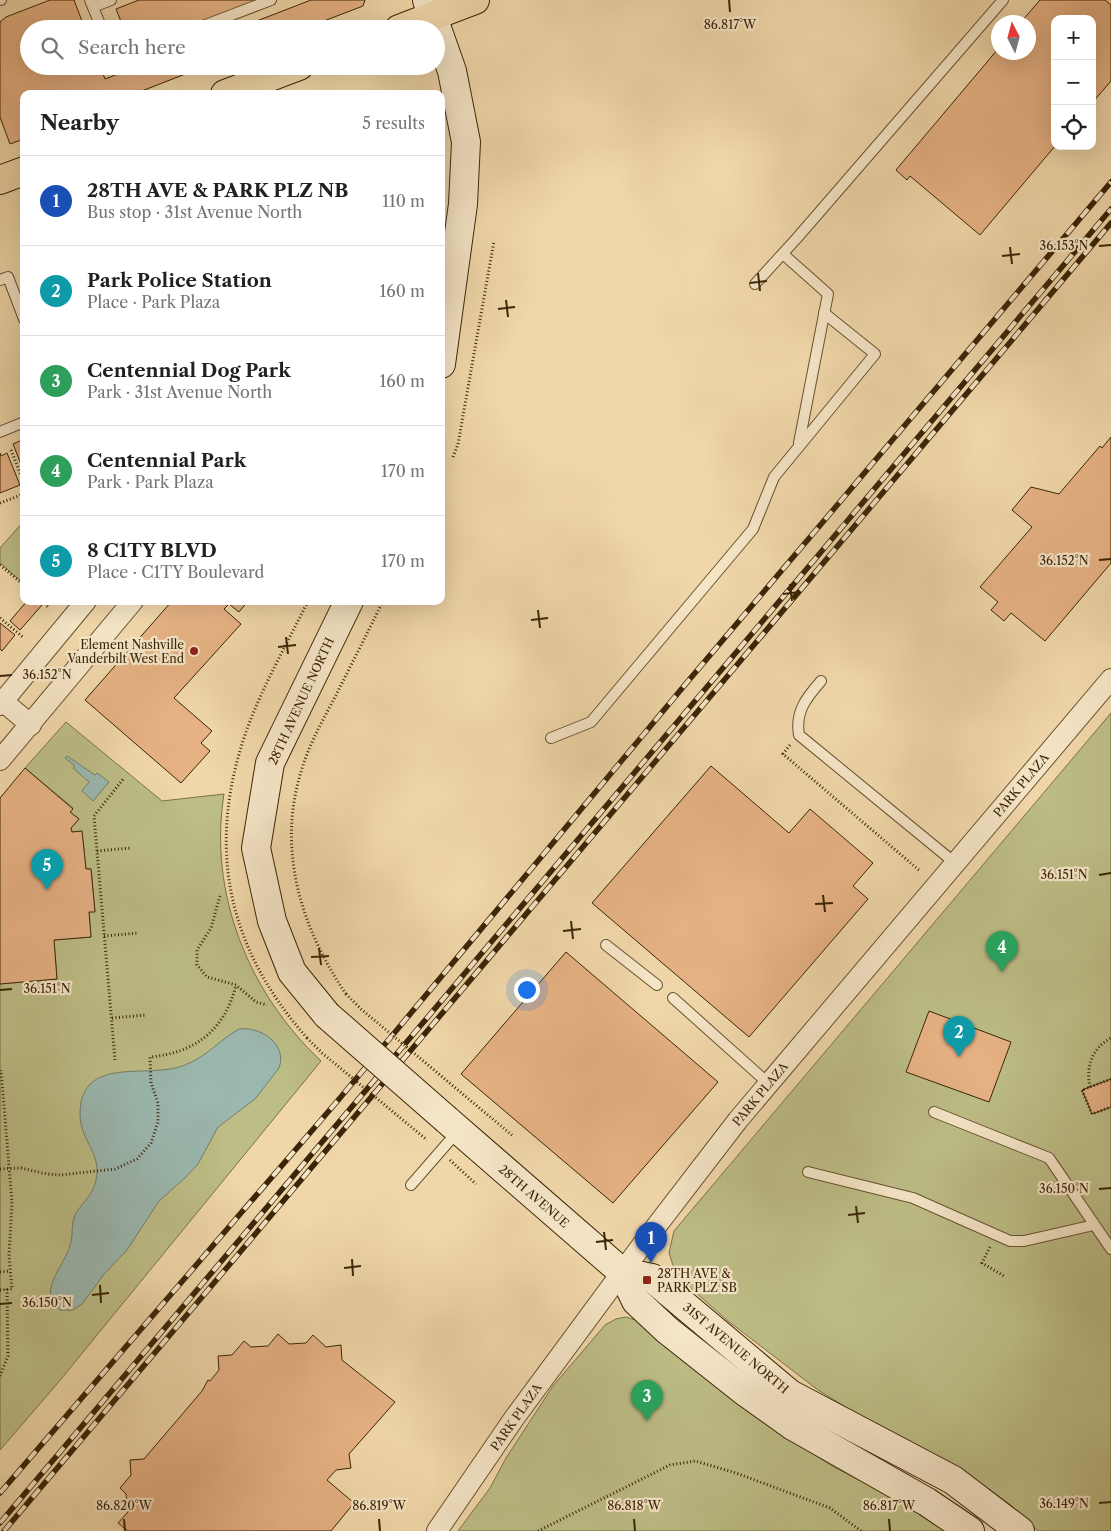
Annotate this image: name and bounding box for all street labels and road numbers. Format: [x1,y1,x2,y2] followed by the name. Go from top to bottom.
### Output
[265,635,337,767] street label: 28TH AVENUE NORTH
[990,749,1053,820] street label: PARK PLAZA
[729,1058,792,1129] street label: PARK PLAZA
[496,1161,572,1231] street label: 28TH AVENUE
[680,1299,792,1397] street label: 31ST AVENUE NORTH
[487,1380,545,1454] street label: PARK PLAZA

